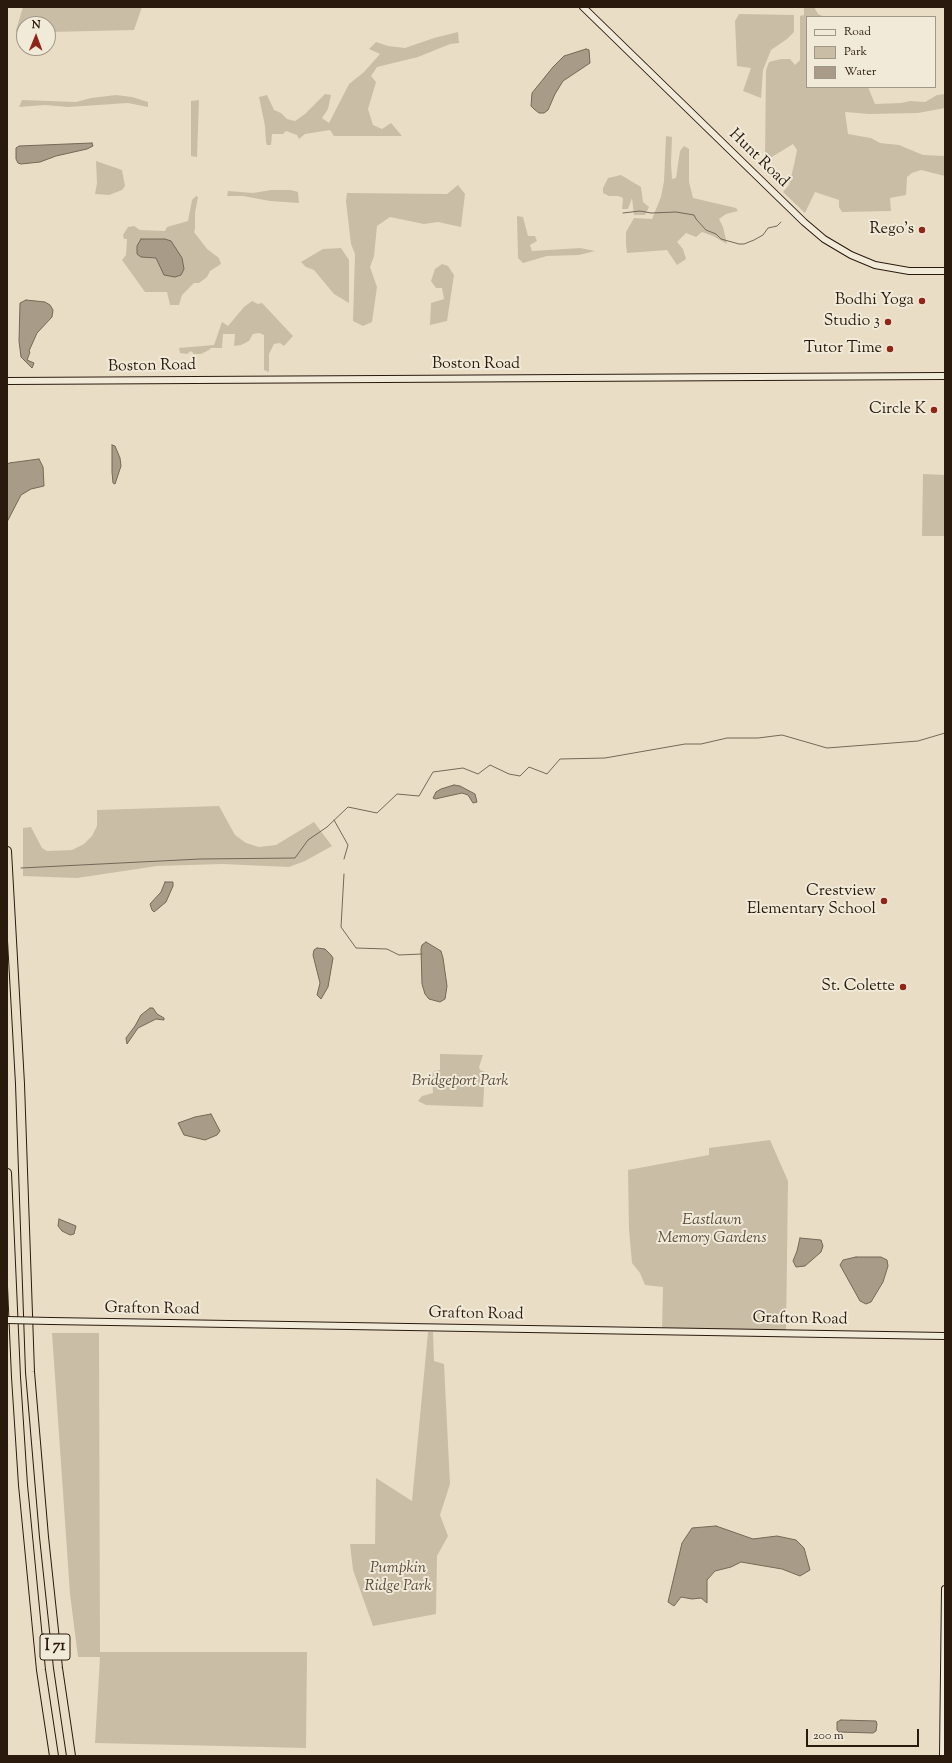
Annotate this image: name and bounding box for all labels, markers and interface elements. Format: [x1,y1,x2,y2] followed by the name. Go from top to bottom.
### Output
[16,16,56,56] north arrow
[806,16,936,88] legend
[32,17,41,33] text: N
[844,23,871,41] text: Road
[844,43,867,61] text: Park
[844,63,876,81] text: Water
[724,126,792,192] street label: Hunt Road
[869,220,914,240] place label: Rego's
[917,225,927,235] marker: Rego's
[835,291,914,311] place label: Bodhi Yoga
[917,296,927,306] marker: Bodhi Yoga
[824,312,880,332] place label: Studio 3
[883,317,893,327] marker: Studio 3
[804,339,882,359] place label: Tutor Time
[885,344,895,354] marker: Tutor Time
[432,355,520,375] street label: Boston Road
[108,357,196,377] street label: Boston Road
[869,400,926,420] place label: Circle K
[929,405,939,415] marker: Circle K
[747,882,876,920] place label: Crestview Elementary School
[879,896,889,906] marker: Crestview Elementary School
[821,977,895,997] place label: St. Colette
[898,982,908,992] marker: St. Colette
[411,1072,509,1092] park label: Bridgeport Park
[658,1211,766,1249] park label: Eastlawn Memory Gardens
[104,1300,200,1320] street label: Grafton Road
[428,1305,524,1325] street label: Grafton Road
[752,1310,848,1330] street label: Grafton Road
[365,1559,431,1597] park label: Pumpkin Ridge Park
[40,1634,70,1660] road number: I 71
[808,1721,921,1747] scale bar
[813,1727,844,1745] text: 200 m

